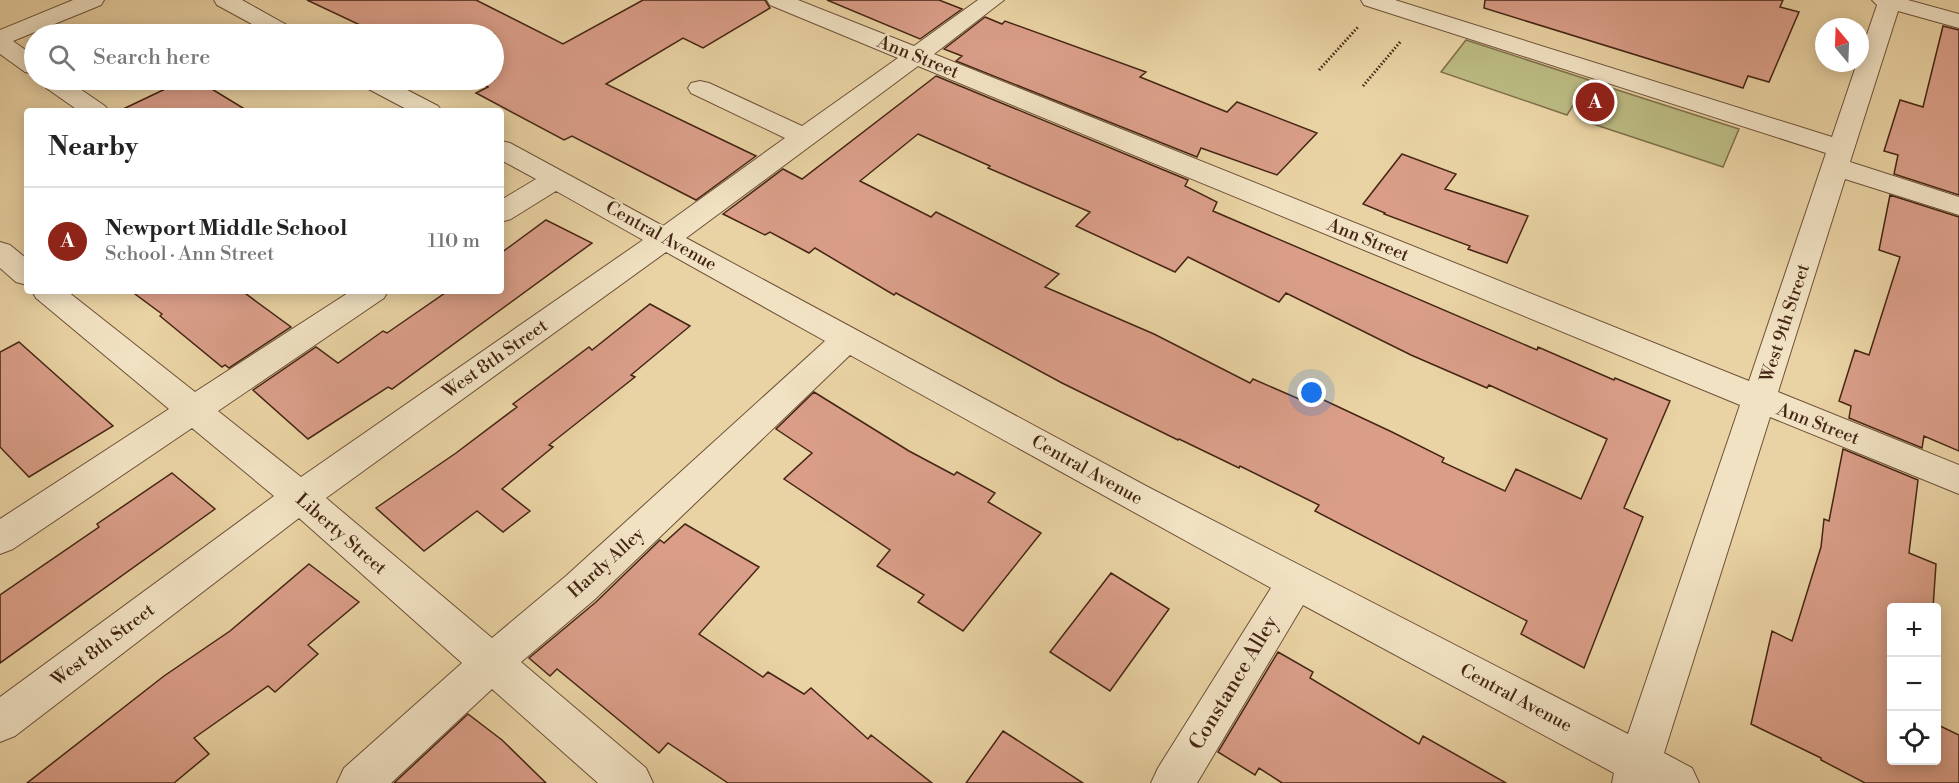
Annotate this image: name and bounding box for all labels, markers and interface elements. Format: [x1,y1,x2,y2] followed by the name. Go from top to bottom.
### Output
[1815,18,1869,72] north arrow
[24,24,504,90] search box
[873,30,963,84] street label: Ann Street
[45,41,78,74] icon: search
[93,44,210,71] text: Search here
[1576,80,1614,124] pin: A
[48,131,138,163] text: Nearby
[601,196,721,276] street label: Central Avenue
[1323,213,1413,267] street label: Ann Street
[105,215,347,242] text: Newport Middle School
[60,229,75,254] text: A
[428,229,480,254] text: 110 m
[105,242,274,267] text: School · Ann Street
[1755,260,1815,386] street label: West 9th Street
[437,314,553,404] street label: West 8th Street
[1297,378,1326,407] your location
[1773,397,1863,450] street label: Ann Street
[1027,430,1147,510] street label: Central Avenue
[291,488,392,580] street label: Liberty Street
[563,523,649,603] street label: Hardy Alley
[46,598,160,692] street label: West 8th Street
[1887,603,1941,765] map controls
[1887,603,1941,657] button: +
[1184,610,1285,755] street label: Constance Alley
[1887,657,1941,711] button: −
[1456,659,1576,737] street label: Central Avenue
[1887,711,1941,765] button: locate

